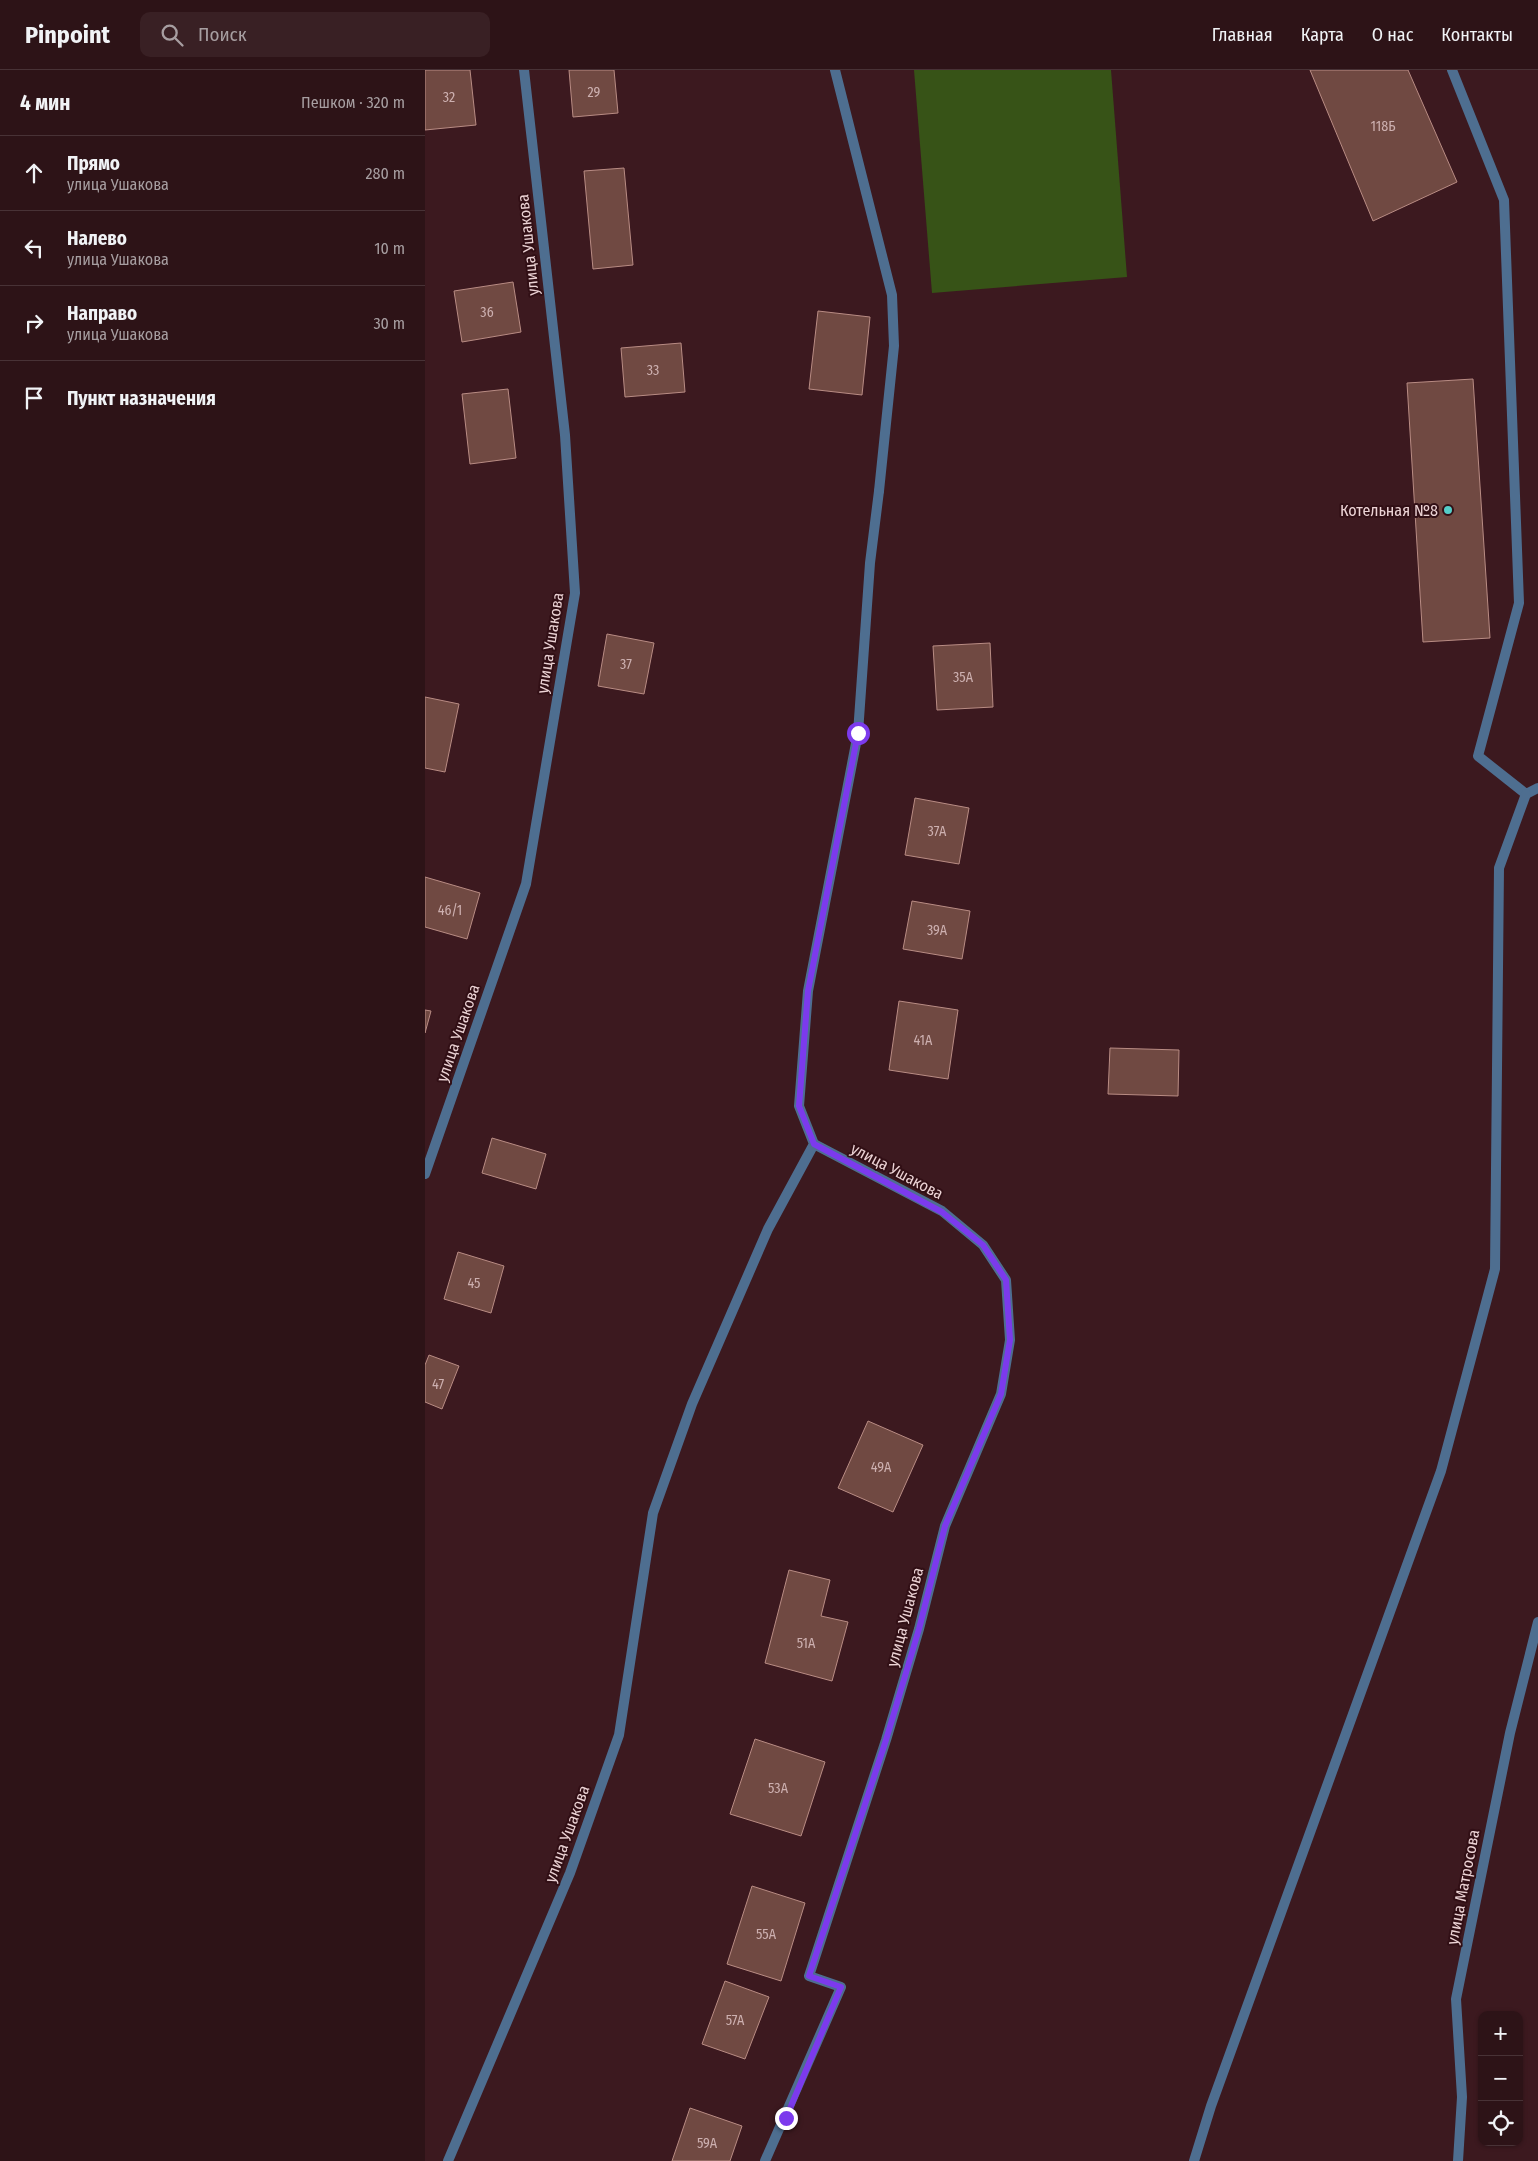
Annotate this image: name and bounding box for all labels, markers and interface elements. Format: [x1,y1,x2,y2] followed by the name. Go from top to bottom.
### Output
[140,12,490,57] search box
[25,21,110,49] text: Pinpoint
[158,21,186,49] icon: search
[198,23,247,46] text: Поиск
[1212,24,1273,46] text: Главная
[1301,24,1344,46] text: Карта
[1372,24,1413,46] text: О нас
[1441,24,1513,46] text: Контакты
[588,84,601,101] house number: 29
[443,89,455,106] house number: 32
[20,90,70,116] text: 4 мин
[301,93,405,112] text: Пешком · 320 m
[1370,118,1396,135] house number: 118Б
[67,152,120,175] text: Прямо
[20,159,48,187] icon: ahead
[366,164,405,183] text: 280 m
[67,175,169,194] text: улица Ушакова
[513,193,543,297] street label: улица Ушакова
[67,227,127,250] text: Налево
[20,234,48,262] icon: left
[374,239,405,258] text: 10 m
[67,250,169,269] text: улица Ушакова
[67,302,137,325] text: Направо
[480,304,494,321] house number: 36
[20,309,48,337] icon: right
[373,314,405,333] text: 30 m
[67,325,169,344] text: улица Ушакова
[647,362,659,379] house number: 33
[20,384,48,412] icon: arrive
[67,387,216,410] text: Пункт назначения
[1340,501,1438,520] place label: Котельная №8
[1442,504,1454,516] marker: Котельная №8
[533,591,567,695] street label: улица Ушакова
[620,656,632,673] house number: 37
[953,669,974,686] house number: 35А
[847,722,870,745] route start
[928,823,947,840] house number: 37А
[438,902,462,919] house number: 46/1
[927,922,948,939] house number: 39А
[432,982,484,1084] street label: улица Ушакова
[914,1032,933,1049] house number: 41А
[848,1139,947,1203] street label: улица Ушакова
[467,1275,481,1292] house number: 45
[432,1376,444,1393] house number: 47
[871,1459,892,1476] house number: 49А
[883,1565,927,1669] street label: улица Ушакова
[797,1635,816,1652] house number: 51А
[768,1780,789,1797] house number: 53А
[541,1783,593,1885] street label: улица Ушакова
[1443,1828,1484,1946] street label: улица Матросова
[756,1926,777,1943] house number: 55А
[1478,2011,1523,2146] map controls
[1478,2011,1523,2056] button: +
[726,2012,745,2029] house number: 57А
[1478,2056,1523,2101] button: −
[1478,2101,1523,2146] button: locate
[775,2107,798,2130] route end
[697,2135,718,2152] house number: 59А

